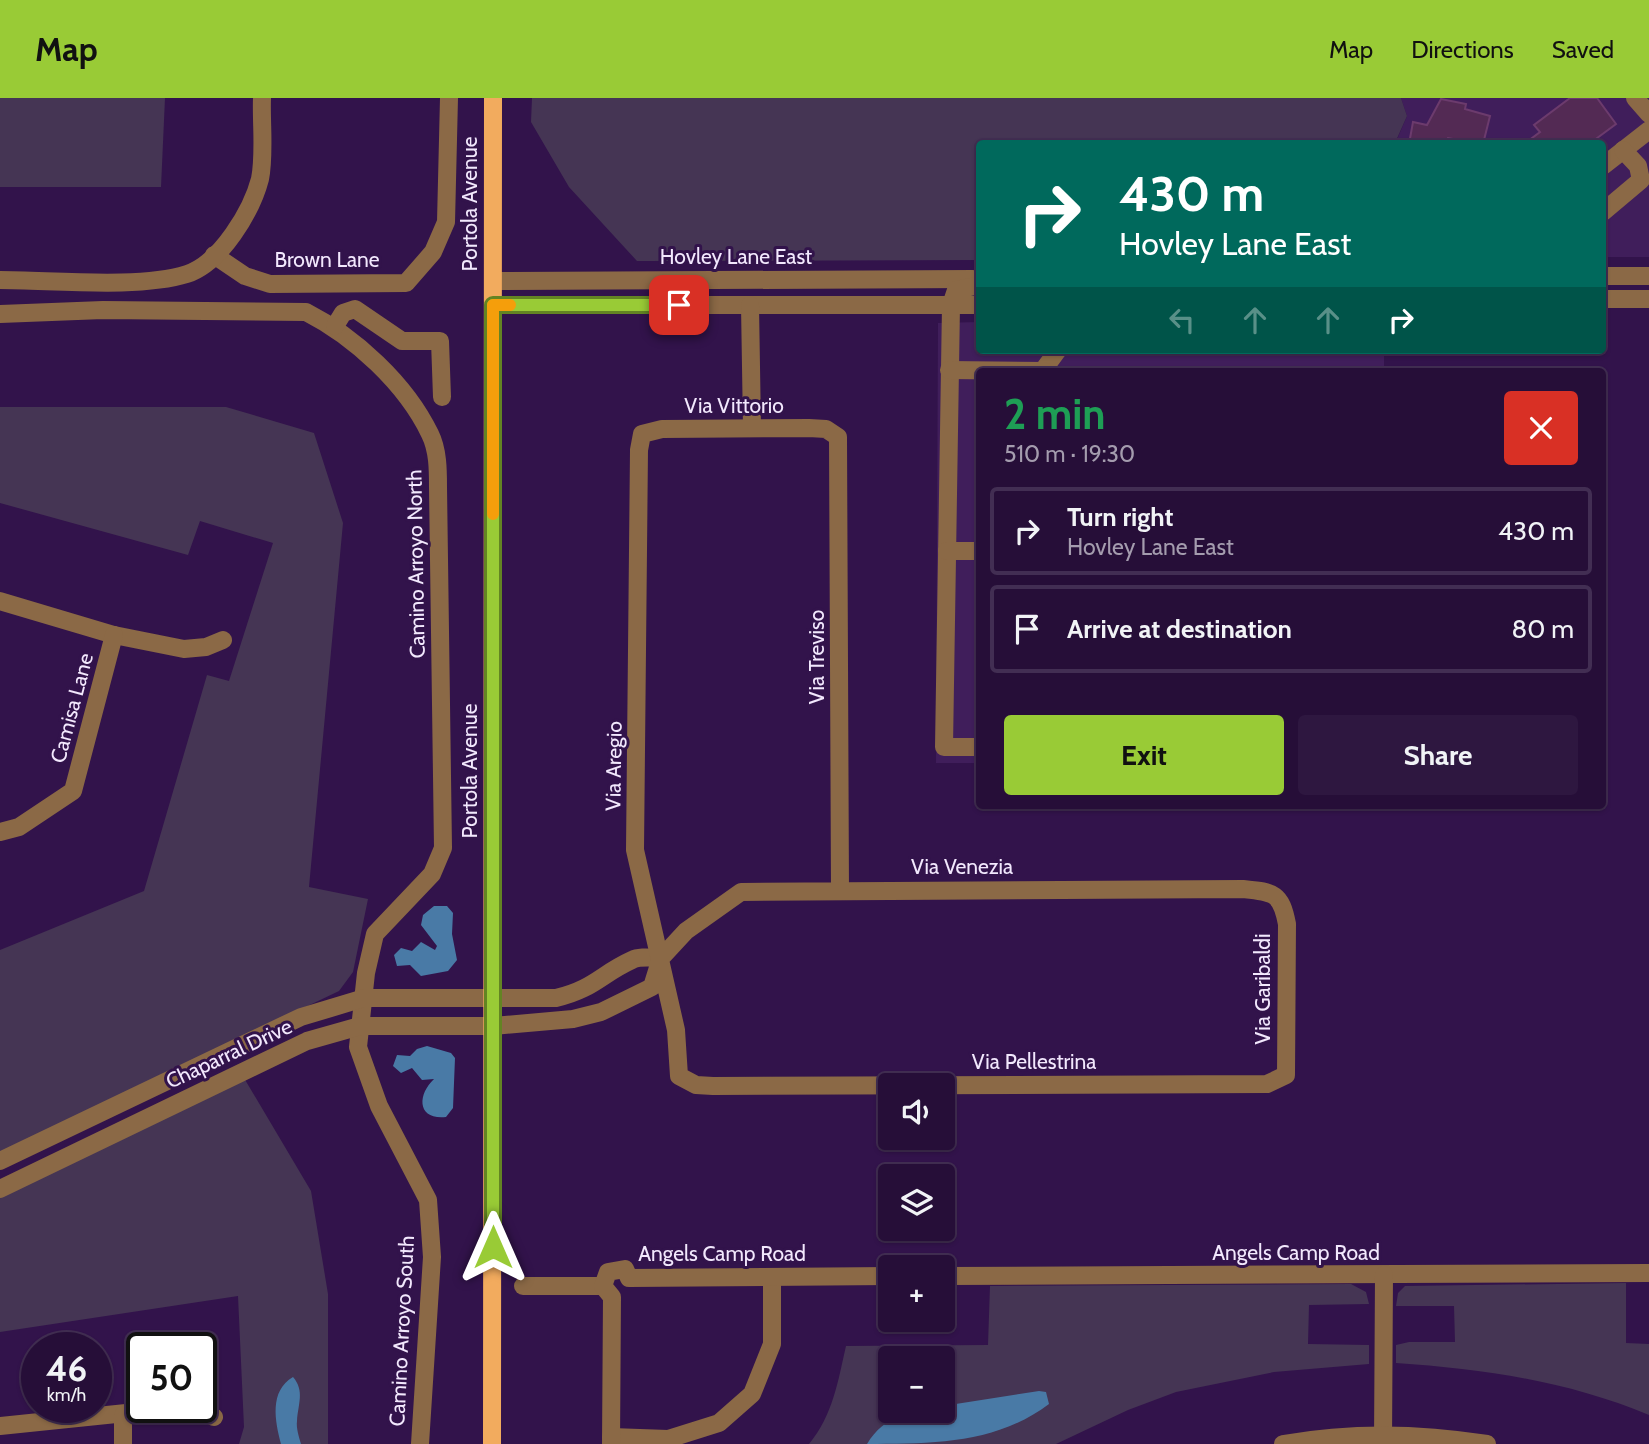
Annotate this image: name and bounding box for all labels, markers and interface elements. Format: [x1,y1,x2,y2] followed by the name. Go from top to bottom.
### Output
[35,29,98,69] text: Map
[1329,35,1373,64] text: Map
[1411,35,1514,64] text: Directions
[1552,35,1614,64] text: Saved
[457,136,482,271] street label: Portola Avenue
[1119,164,1264,223] text: 430 m
[1004,168,1095,259] icon: right
[1119,224,1351,263] text: Hovley Lane East
[660,244,812,269] street label: Hovley Lane East
[275,247,380,272] street label: Brown Lane
[649,275,709,335] pin
[660,286,698,324] icon: arrive
[1163,301,1201,339] icon: left
[1236,301,1274,339] icon: ahead
[1309,301,1347,339] icon: ahead
[1382,301,1420,339] icon: right
[1004,388,1105,440] text: 2 min
[1504,391,1578,465] button: close
[684,393,784,418] street label: Via Vittorio
[1004,440,1135,468] text: 510 m · 19:30
[401,469,430,659] street label: Camino Arroyo North
[1067,501,1173,533] text: Turn right
[1008,512,1046,550] icon: right
[1498,515,1574,547] text: 430 m
[1067,533,1234,561] text: Hovley Lane East
[804,610,829,704] street label: Via Treviso
[1008,610,1046,648] icon: arrive
[1067,613,1292,645] text: Arrive at destination
[1511,613,1574,645] text: 80 m
[45,650,98,765] street label: Camisa Lane
[457,703,482,838] street label: Portola Avenue
[1004,715,1284,795] button: Exit
[1298,715,1578,795] button: Share
[600,721,627,811] street label: Via Aregio
[911,854,1013,879] street label: Via Venezia
[1250,934,1275,1044] street label: Via Garibaldi
[162,1013,296,1094] street label: Chaparral Drive
[972,1049,1096,1074] street label: Via Pellestrina
[878,1073,955,1423] map controls
[878,1073,955,1150] button: sound
[878,1164,955,1241] button: layers
[456,1210,530,1284] position arrow
[384,1235,419,1427] street label: Camino Arroyo South
[1212,1240,1380,1265] street label: Angels Camp Road
[638,1241,806,1266] street label: Angels Camp Road
[878,1255,955,1332] button: +
[126,1332,217,1423] speed limit sign: 50
[878,1346,955,1423] button: −
[46,1347,87,1390] text: 46
[47,1384,86,1406] text: km/h

